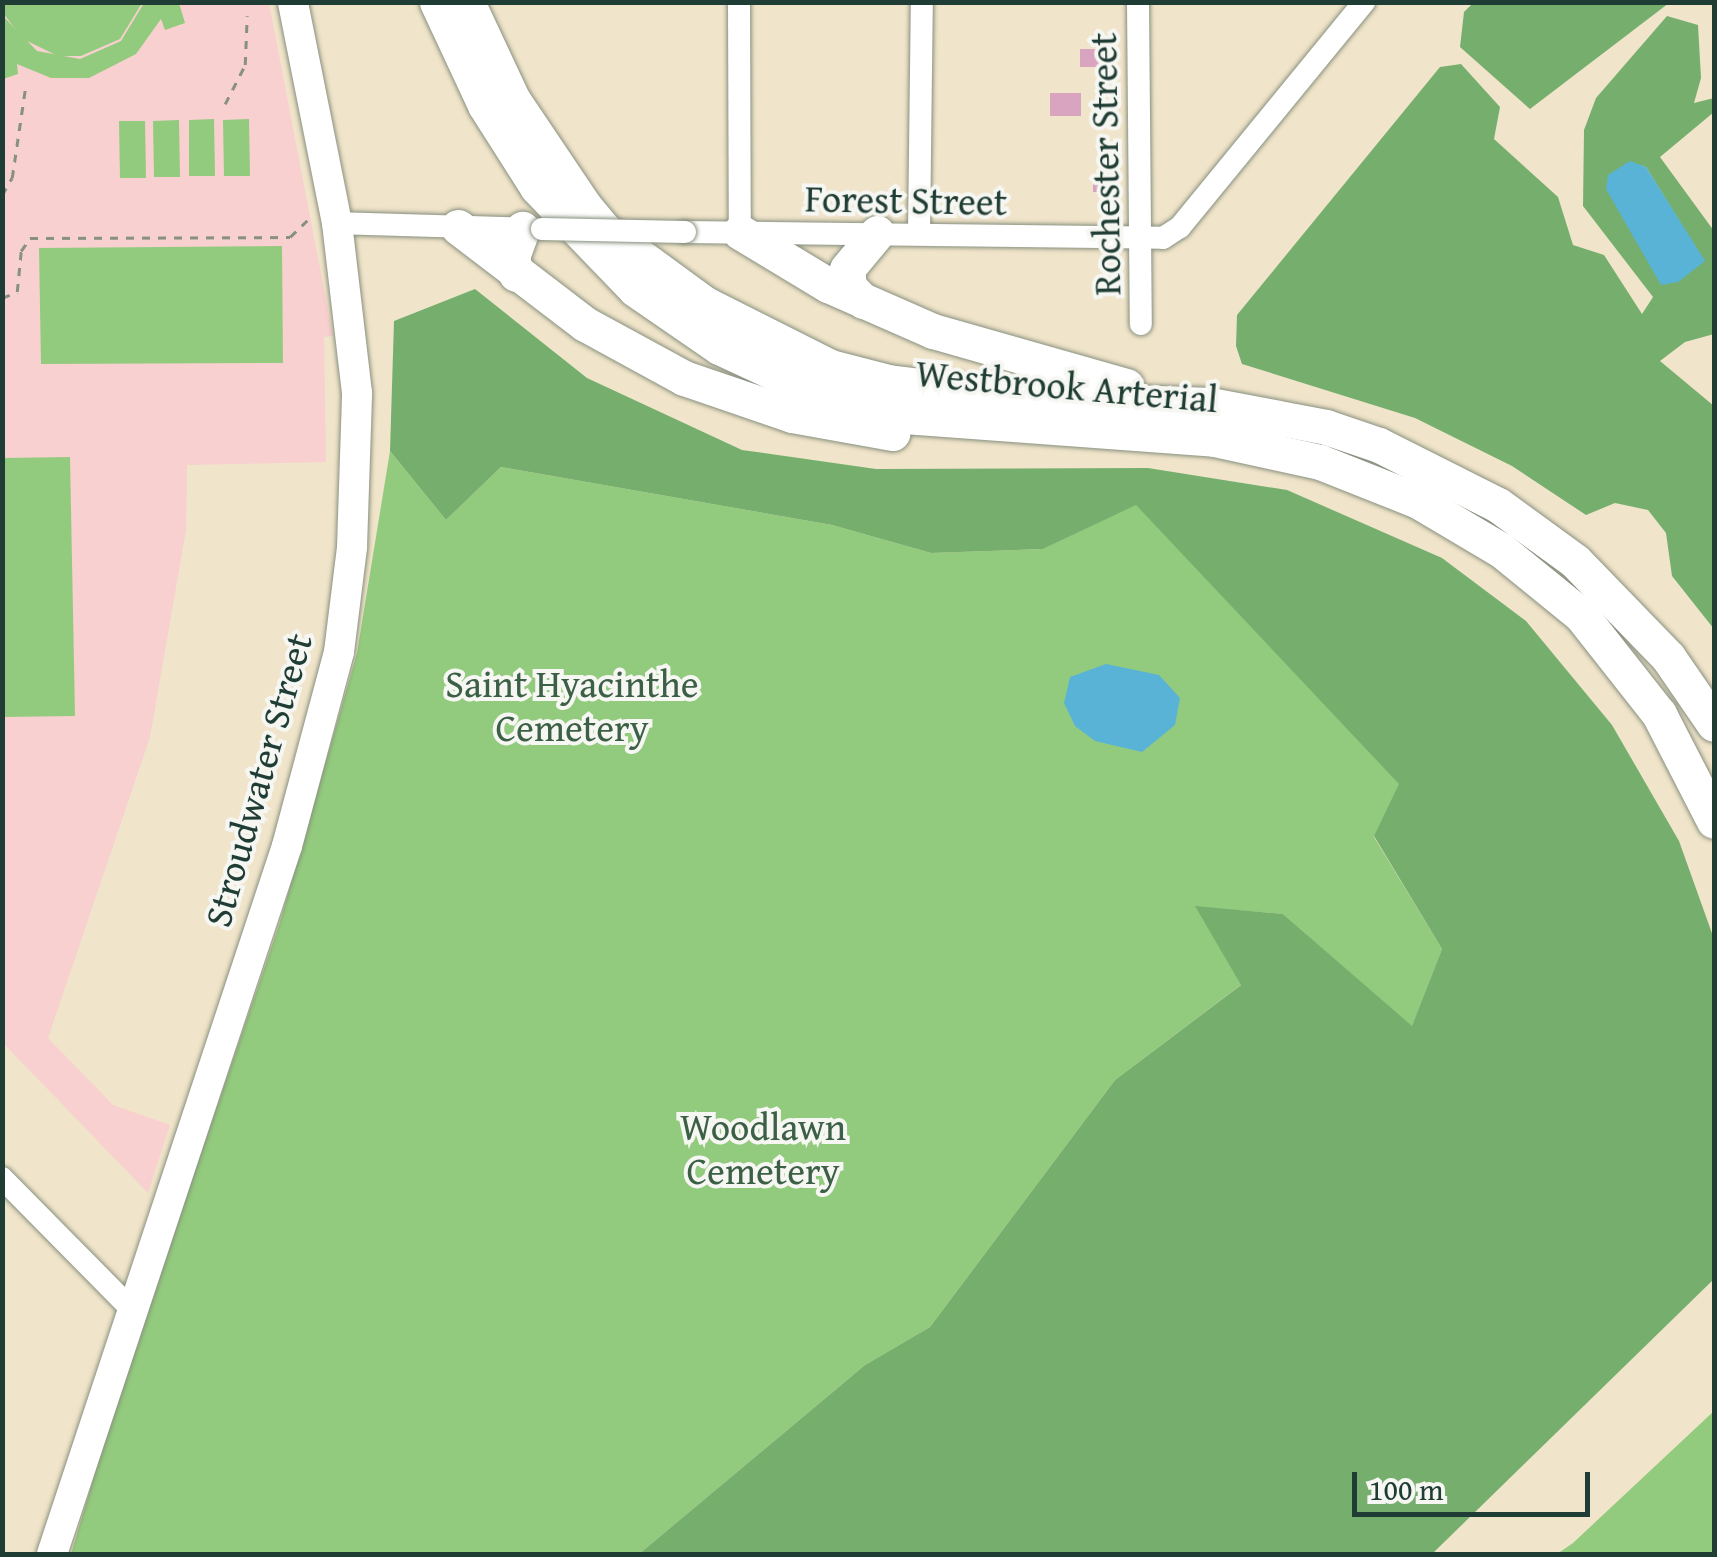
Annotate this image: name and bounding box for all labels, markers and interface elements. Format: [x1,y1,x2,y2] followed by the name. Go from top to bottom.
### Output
[1080,32,1130,296] street label: Rochester Street
[804,175,1008,225] street label: Forest Street
[914,350,1220,422] street label: Westbrook Arterial
[194,628,322,932] street label: Stroudwater Street
[445,661,699,751] park label: Saint Hyacinthe Cemetery
[680,1104,846,1194] park label: Woodlawn Cemetery
[1357,1452,1594,1514] scale bar
[1369,1467,1443,1511] text: 100 m

